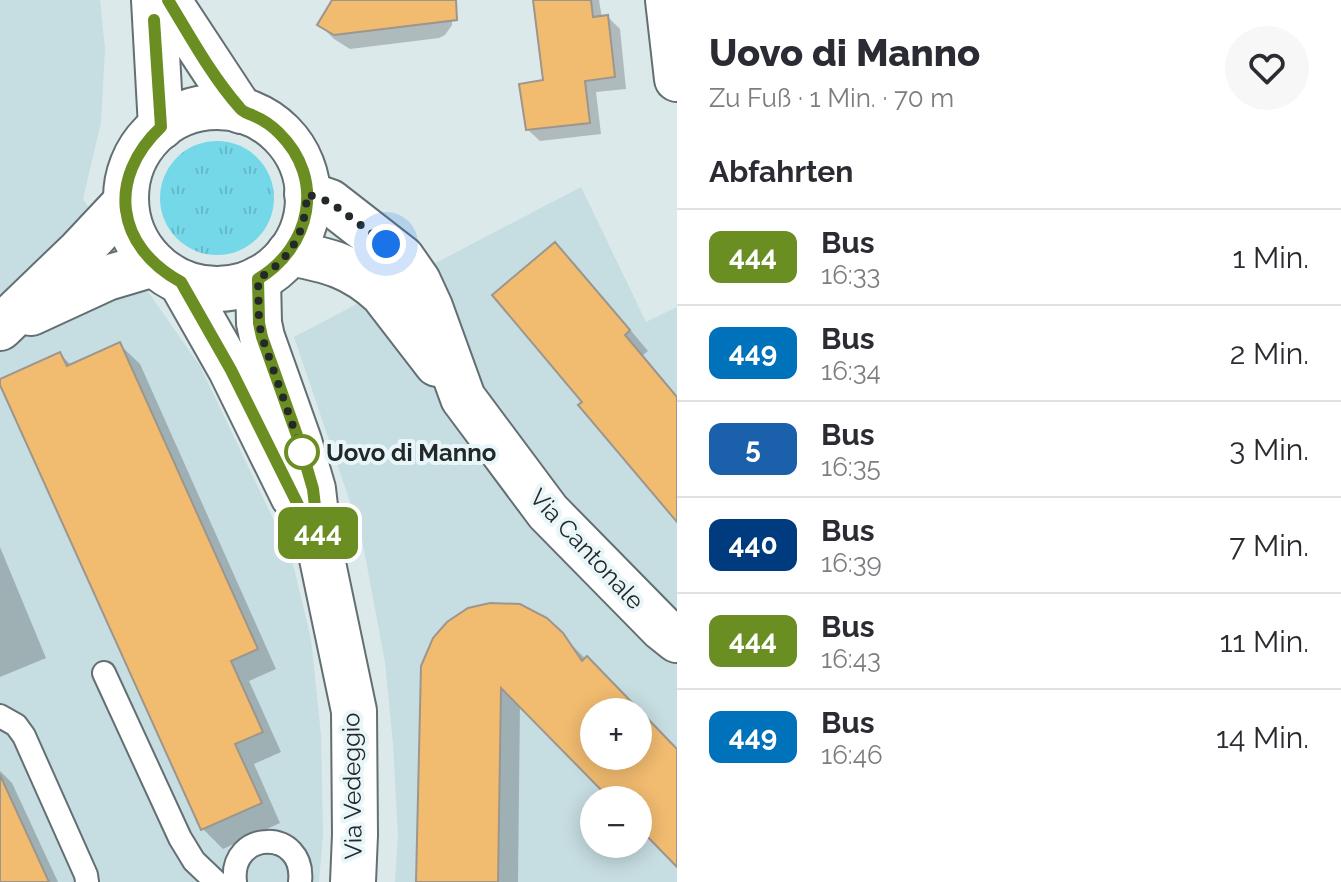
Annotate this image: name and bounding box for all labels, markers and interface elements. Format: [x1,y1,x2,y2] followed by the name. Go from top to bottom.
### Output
[1225,26,1309,110] button: heart
[709,30,980,75] text: Uovo di Manno
[709,83,954,113] text: Zu Fuß · 1 Min. · 70 m
[709,154,853,189] text: Abfahrten
[366,224,406,264] your location
[821,225,875,260] text: Bus
[729,240,777,273] text: 444
[1233,240,1309,275] text: 1 Min.
[821,260,880,290] text: 16:33
[821,321,875,356] text: Bus
[729,336,777,369] text: 449
[1230,336,1309,371] text: 2 Min.
[821,356,881,386] text: 16:34
[821,417,875,452] text: Bus
[745,432,761,465] text: 5
[1229,432,1309,467] text: 3 Min.
[285,435,319,469] marker: Uovo di Manno
[326,438,496,467] place label: Uovo di Manno
[821,452,881,482] text: 16:35
[524,483,650,615] street label: Via Cantonale
[272,507,364,559] line badge: 444
[821,513,875,548] text: Bus
[294,516,342,549] text: 444
[728,528,778,561] text: 440
[1229,528,1309,563] text: 7 Min.
[821,548,882,578] text: 16:39
[821,609,875,644] text: Bus
[729,624,777,657] text: 444
[1220,624,1309,659] text: 11 Min.
[821,644,881,674] text: 16:43
[580,698,652,858] map controls
[580,698,652,770] button: +
[821,705,875,740] text: Bus
[336,712,368,860] street label: Via Vedeggio
[729,720,777,753] text: 449
[1216,720,1309,755] text: 14 Min.
[821,740,883,770] text: 16:46
[580,786,652,858] button: −

